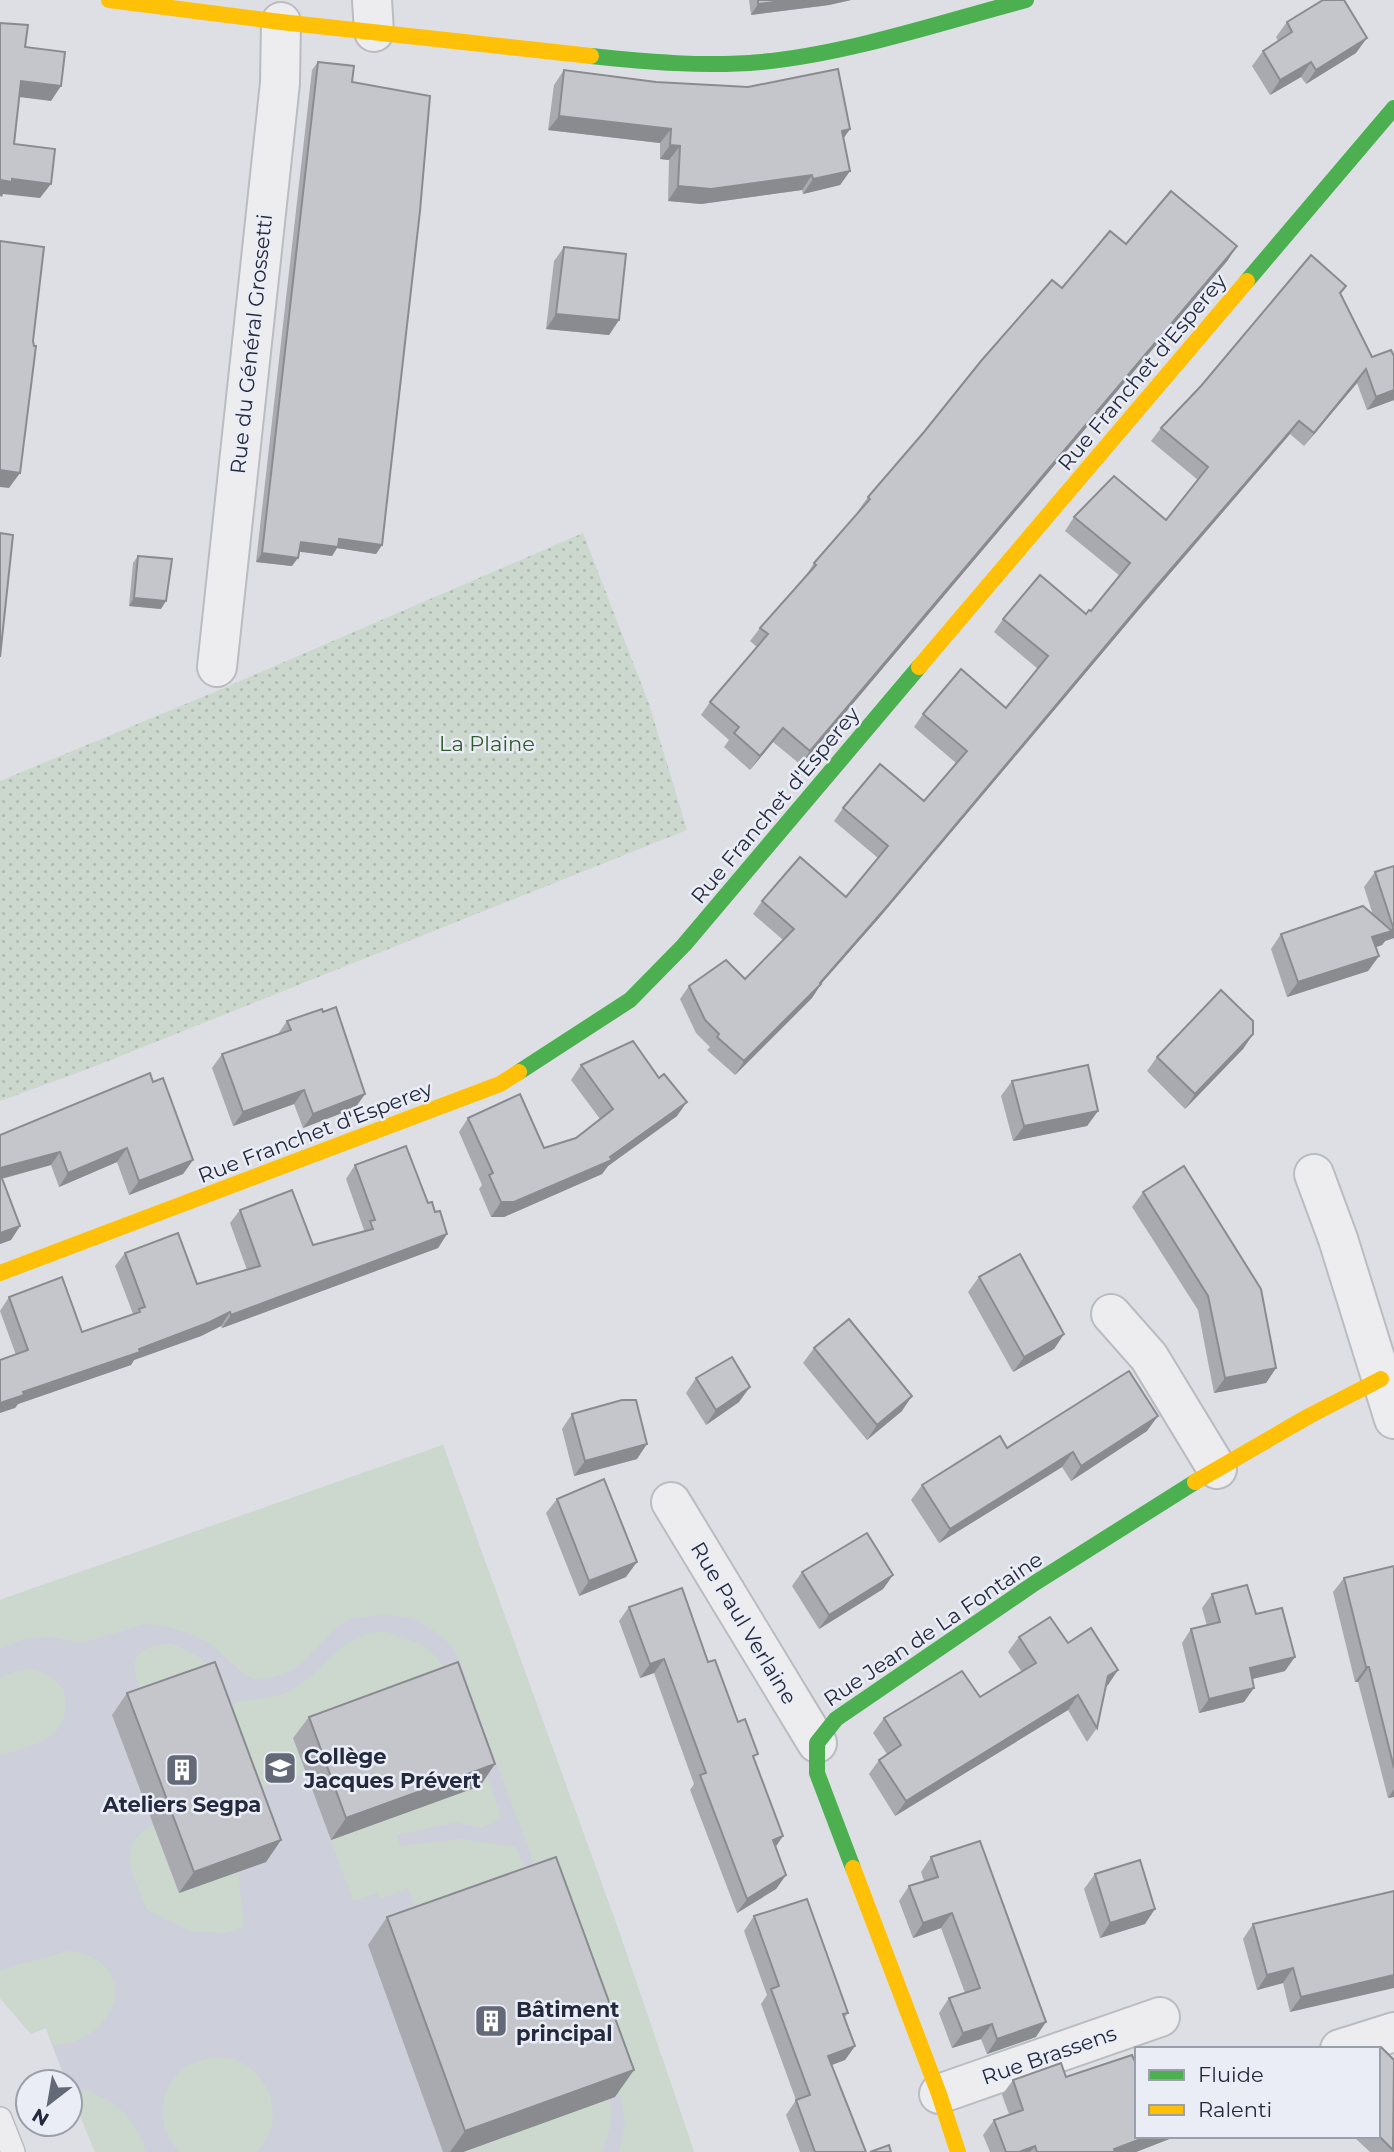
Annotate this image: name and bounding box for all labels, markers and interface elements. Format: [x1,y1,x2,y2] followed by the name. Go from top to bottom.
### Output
[225,213,277,475] street label: Rue du Général Grossetti
[1052,268,1232,475] street label: Rue Franchet d'Esperey
[685,701,865,908] street label: Rue Franchet d'Esperey
[439,731,535,756] park label: La Plaine
[194,1076,436,1188] street label: Rue Franchet d'Esperey
[686,1537,802,1709] street label: Rue Paul Verlaine
[819,1546,1047,1712] street label: Rue Jean de La Fontaine
[303,1744,481,1793] place label: Collège Jacques Prévert
[261,1749,299,1787] school or university icon: Collège Jacques Prévert
[163,1751,201,1789] building icon: Ateliers Segpa
[102,1792,261,1817] place label: Ateliers Segpa
[516,1997,620,2046] place label: Bâtiment principal
[472,2002,510,2040] building icon: Bâtiment principal
[978,2020,1120,2090] street label: Rue Brassens
[1135,2047,1380,2138] legend
[1198,2062,1264,2087] text: Fluide
[14,2068,84,2138] north arrow
[1198,2097,1272,2122] text: Ralenti
[28,2103,53,2131] text: N

